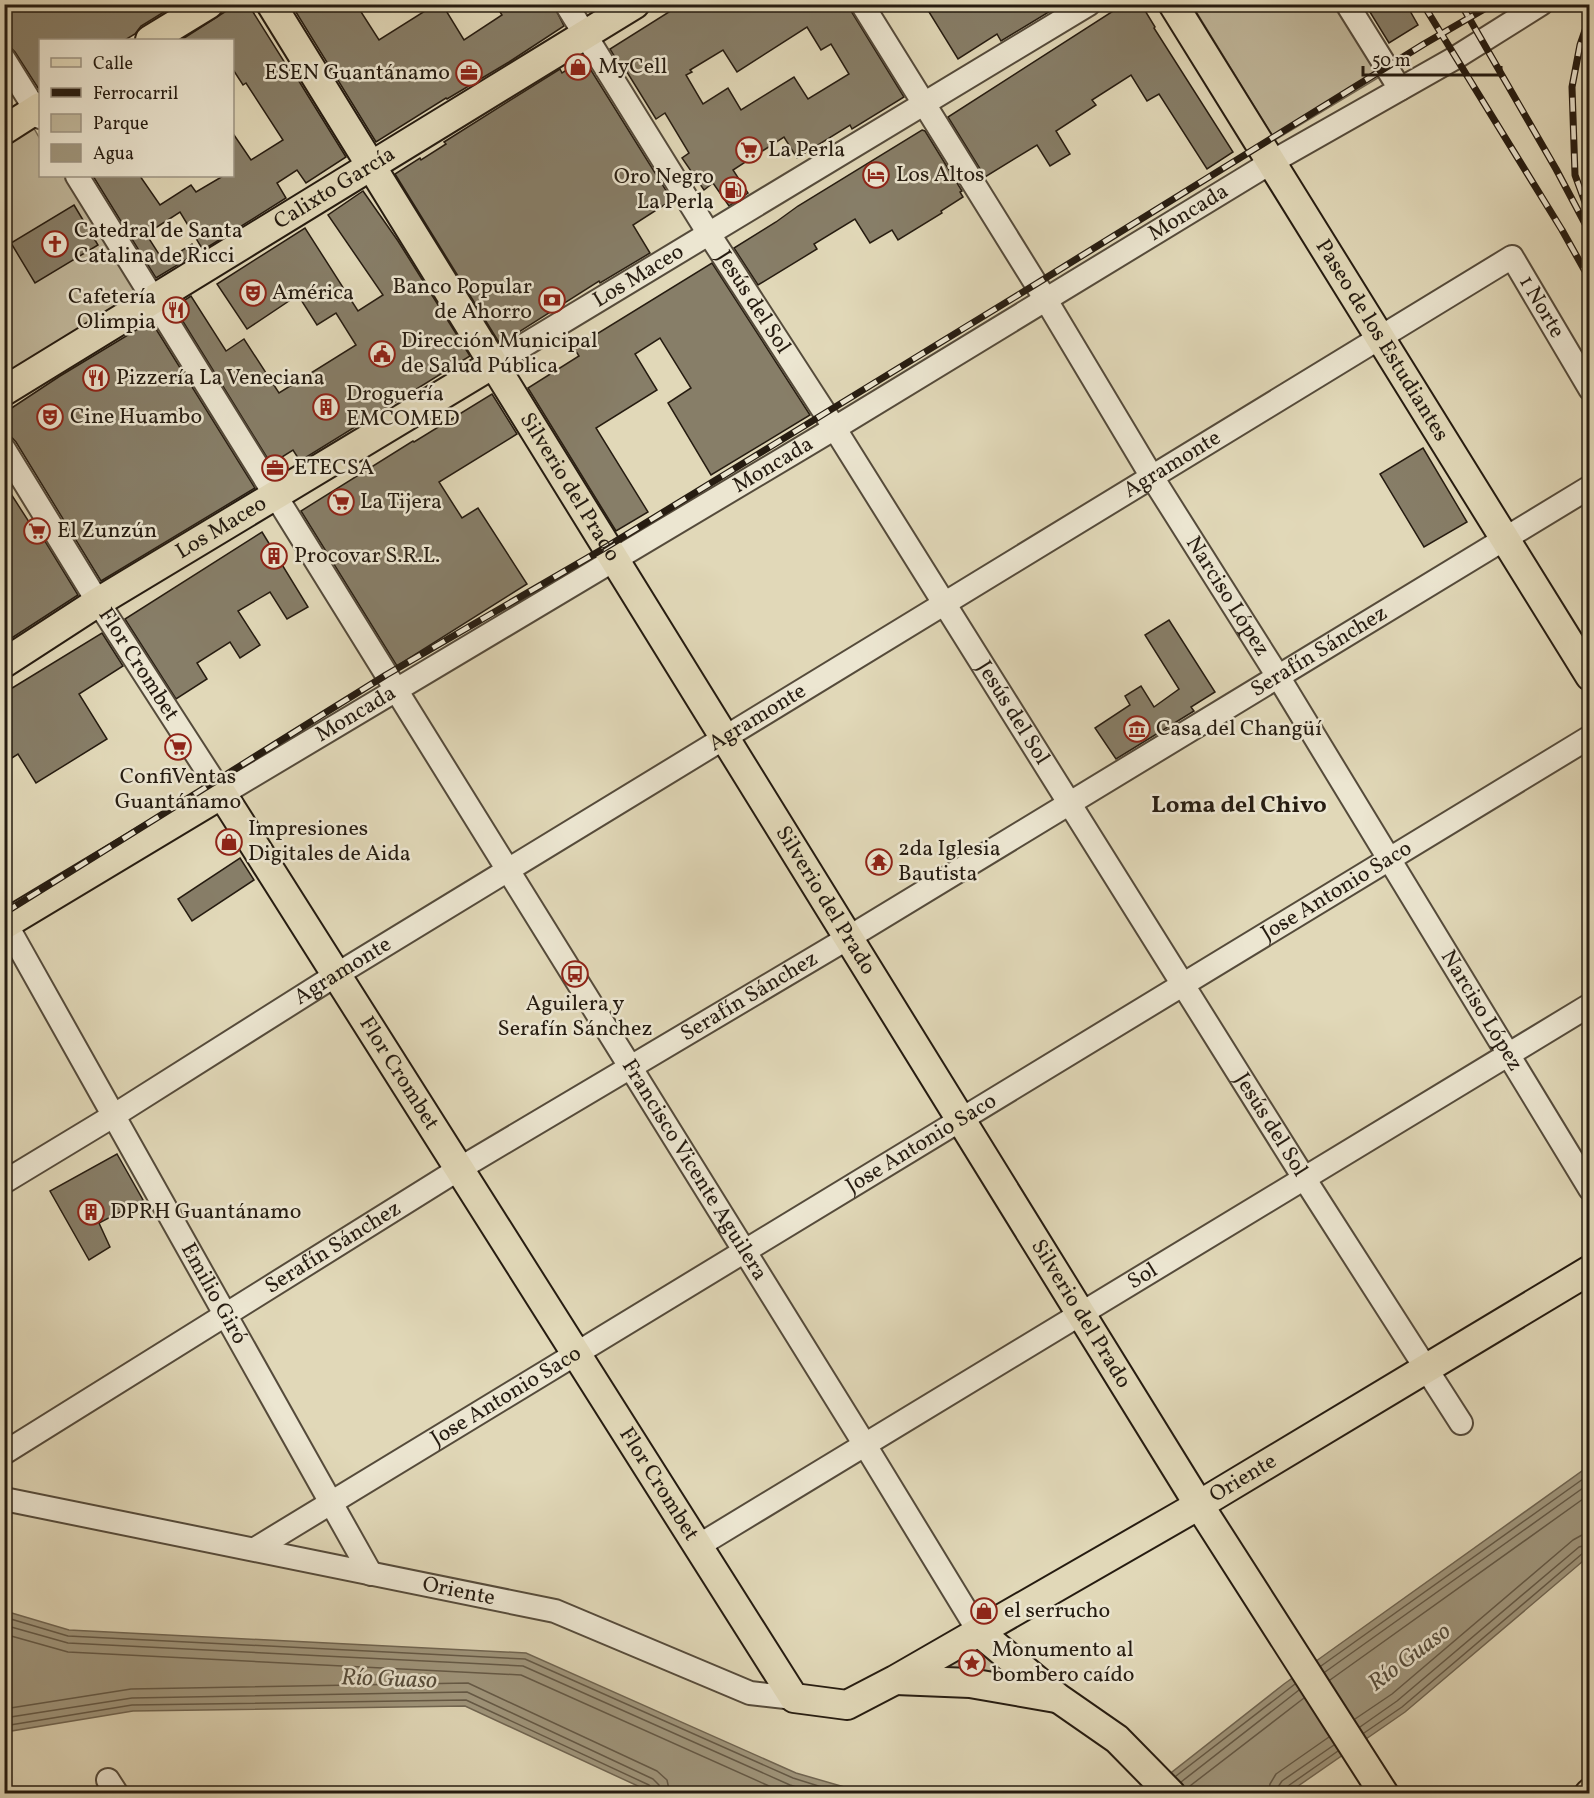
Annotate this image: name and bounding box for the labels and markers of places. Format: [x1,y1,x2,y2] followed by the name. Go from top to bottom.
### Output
[563,52,593,82] shop icon: MyCell
[598,52,667,83] place label: MyCell
[264,58,450,89] place label: ESEN Guantánamo
[454,58,484,88] office icon: ESEN Guantánamo
[734,135,764,165] supermarket icon: La Perla
[768,135,845,166] place label: La Perla
[861,160,891,190] hotel icon: Los Altos
[896,160,985,191] place label: Los Altos
[614,162,714,218] place label: Oro Negro La Perla
[718,175,748,205] fuel station icon: Oro Negro La Perla
[74,216,243,272] place label: Catedral de Santa Catalina de Ricci
[40,229,70,259] church icon: Catedral de Santa Catalina de Ricci
[392,272,532,328] place label: Banco Popular de Ahorro
[238,278,268,308] theatre icon: América
[272,278,354,309] place label: América
[68,282,156,338] place label: Cafetería Olimpia
[537,285,567,315] bank icon: Banco Popular de Ahorro
[161,295,191,325] restaurant icon: Cafetería Olimpia
[401,326,598,382] place label: Dirección Municipal de Salud Pública
[367,339,397,369] public building icon: Dirección Municipal de Salud Pública
[81,363,111,393] restaurant icon: Pizzería La Veneciana
[116,363,325,394] place label: Pizzería La Veneciana
[346,379,459,435] place label: Droguería EMCOMED
[311,392,341,422] building icon: Droguería EMCOMED
[35,402,65,432] theatre icon: Cine Huambo
[70,402,202,433] place label: Cine Huambo
[260,453,290,483] office icon: ETECSA
[294,453,374,484] place label: ETECSA
[326,487,356,517] supermarket icon: La Tijera
[360,487,442,518] place label: La Tijera
[22,516,52,546] supermarket icon: El Zunzún
[57,516,157,547] place label: El Zunzún
[259,541,289,571] building icon: Procovar S.R.L.
[294,541,440,572] place label: Procovar S.R.L.
[1122,714,1152,744] museum icon: Casa del Changüí
[1156,714,1322,745] place label: Casa del Changüí
[163,732,193,762] supermarket icon: ConfiVentas Guantánamo
[115,762,241,818] place label: ConfiVentas Guantánamo
[248,814,411,870] place label: Impresiones Digitales de Aida
[214,827,244,857] shop icon: Impresiones Digitales de Aida
[898,834,1001,890] place label: 2da Iglesia Bautista
[864,847,894,877] temple icon: 2da Iglesia Bautista
[560,959,590,989] bus stop icon: Aguilera y Serafín Sánchez
[498,989,652,1045] place label: Aguilera y Serafín Sánchez
[76,1197,106,1227] building icon: DPRH Guantánamo
[110,1197,301,1228] place label: DPRH Guantánamo
[969,1596,999,1626] shop icon: el serrucho
[1004,1596,1110,1627] place label: el serrucho
[992,1635,1135,1691] place label: Monumento al bombero caído
[957,1648,987,1678] place icon: Monumento al bombero caído

